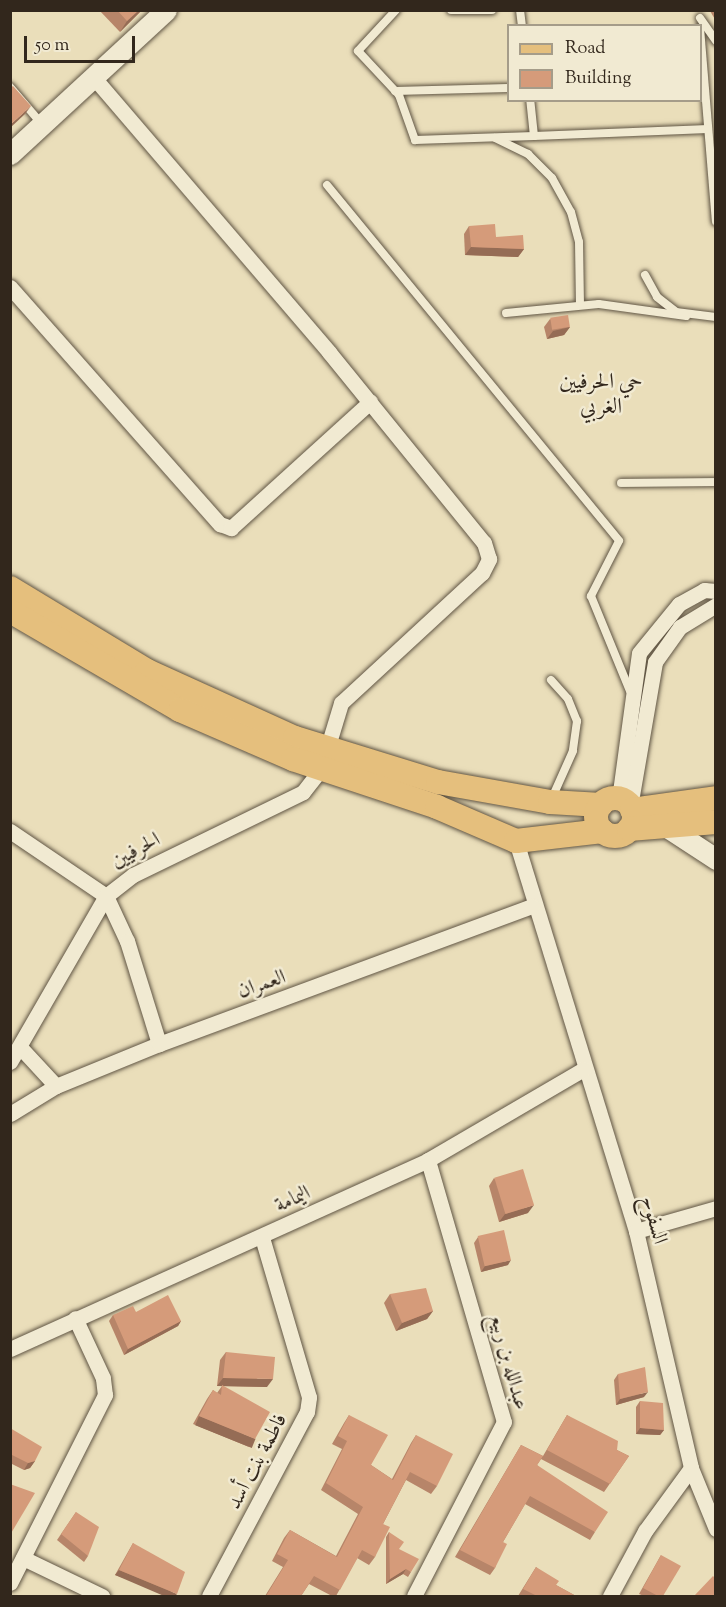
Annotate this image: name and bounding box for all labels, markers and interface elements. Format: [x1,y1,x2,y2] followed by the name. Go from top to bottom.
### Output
[27,24,138,62] scale bar
[507,24,702,102] legend
[35,33,69,59] text: 50 m
[565,36,605,62] text: Road
[565,66,631,92] text: Building
[559,370,643,422] district label: حي الحرفيين الغربي
[107,828,165,874] street label: الحرفيين
[235,965,289,1005] street label: العمران
[271,1181,315,1219] street label: اليمامة
[634,1193,672,1247] street label: السفوح
[483,1311,533,1413] street label: عبدالله بن ربيع
[222,1410,294,1514] street label: فاطمة بنت أسد

